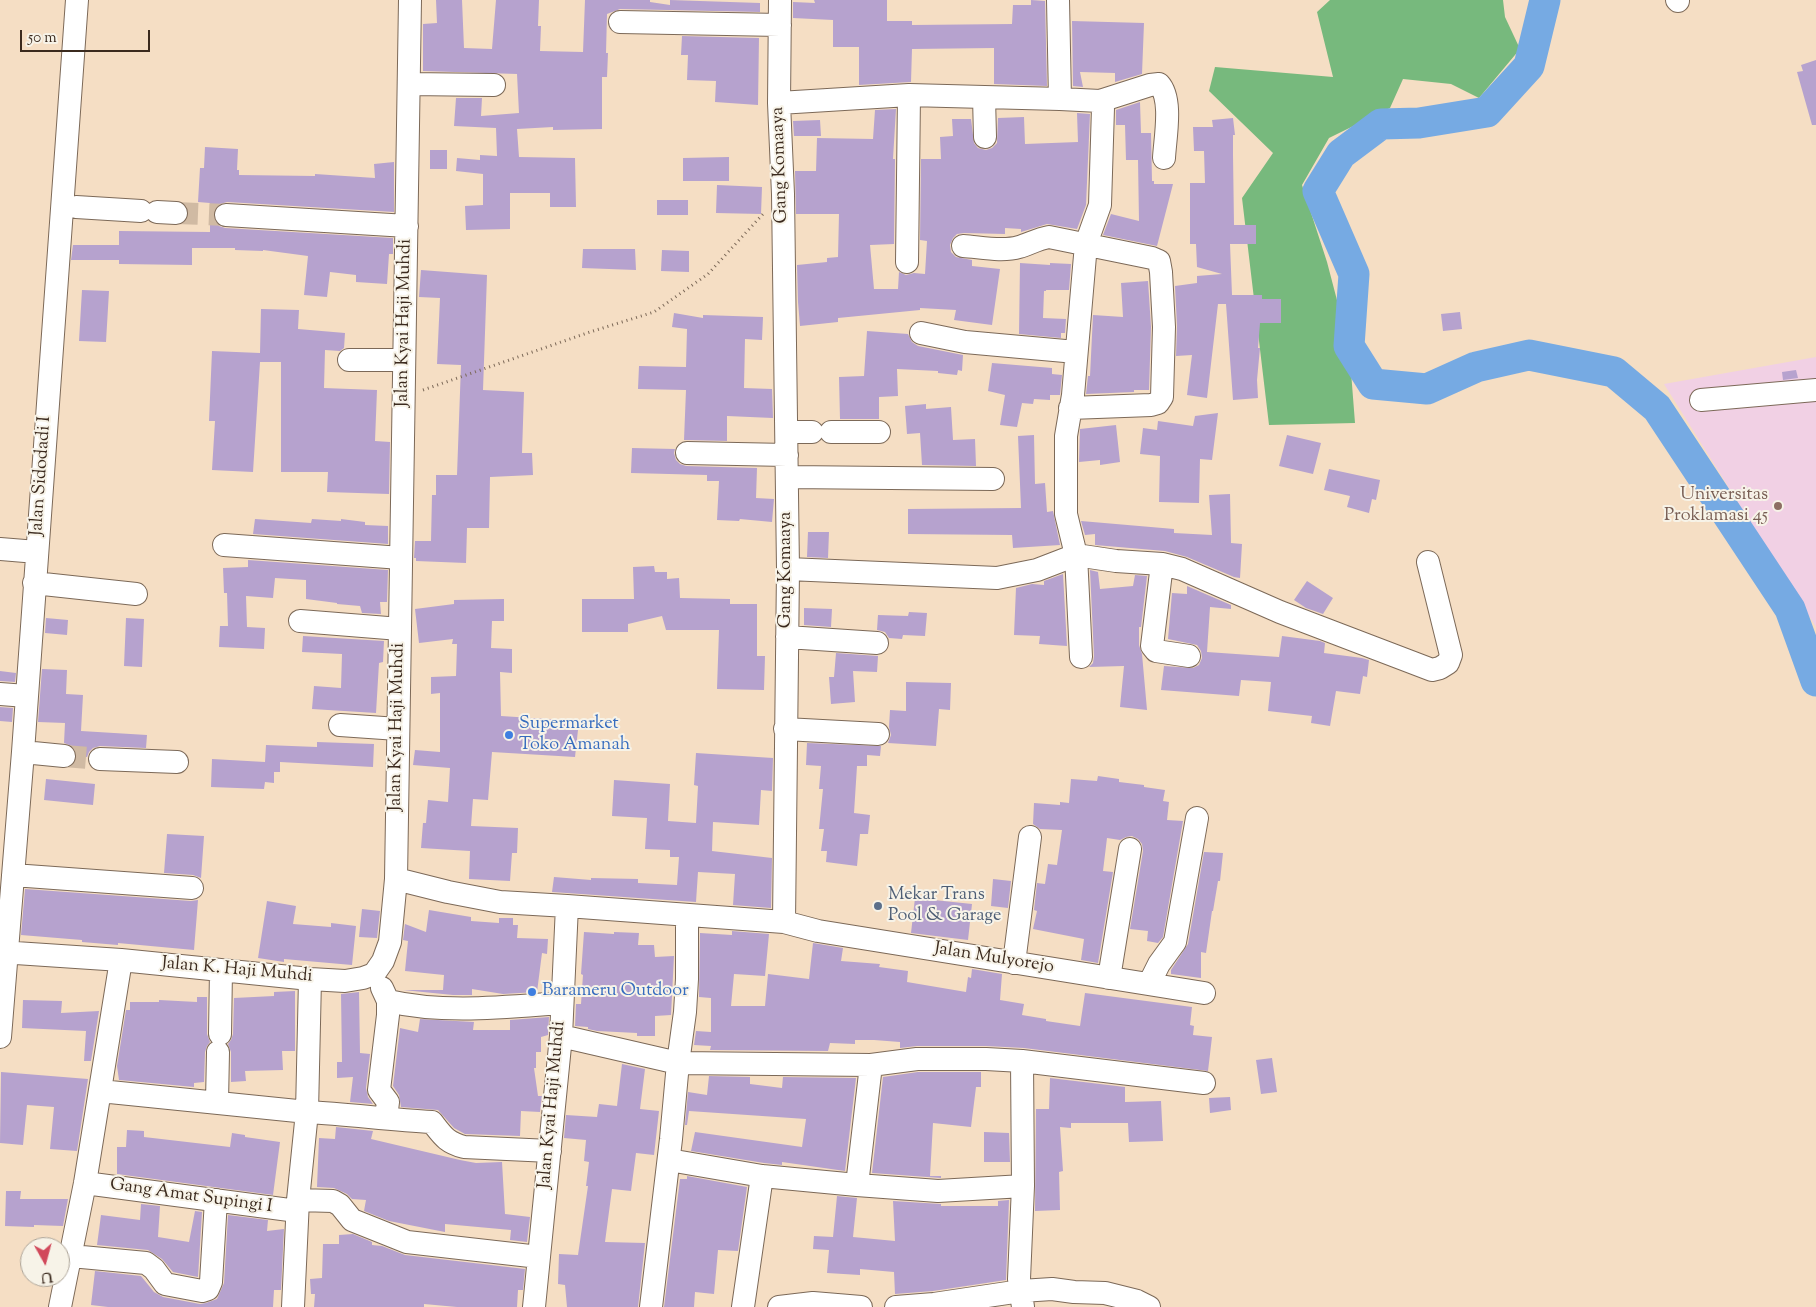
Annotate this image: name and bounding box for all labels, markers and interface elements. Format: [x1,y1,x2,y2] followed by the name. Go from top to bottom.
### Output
[22,20,152,52] scale bar
[28,28,57,49] text: 50 m
[768,106,794,224] street label: Gang Komaaya
[393,239,417,407] street label: Jalan Kyai Haji Muhdi
[27,415,57,537] street label: Jalan Sidodadi I
[1664,485,1768,528] place label: Universitas Proklamasi 45
[1772,500,1784,512] marker: Universitas Proklamasi 45
[776,512,798,628] street label: Gang Komaaya
[386,643,410,811] street label: Jalan Kyai Haji Muhdi
[519,714,630,756] place label: Supermarket Toko Amanah
[503,729,515,741] marker: Supermarket Toko Amanah
[888,885,1001,928] place label: Mekar Trans Pool & Garage
[872,900,884,912] marker: Mekar Trans Pool & Garage
[932,939,1056,979] street label: Jalan Mulyorejo
[161,954,313,988] street label: Jalan K. Haji Muhdi
[542,981,689,1003] place label: Barameru Outdoor
[526,986,538,998] marker: Barameru Outdoor
[535,1020,571,1190] street label: Jalan Kyai Haji Muhdi
[108,1175,274,1219] street label: Gang Amat Supingi I
[20,1237,70,1287] north arrow
[40,1265,54,1287] text: U

